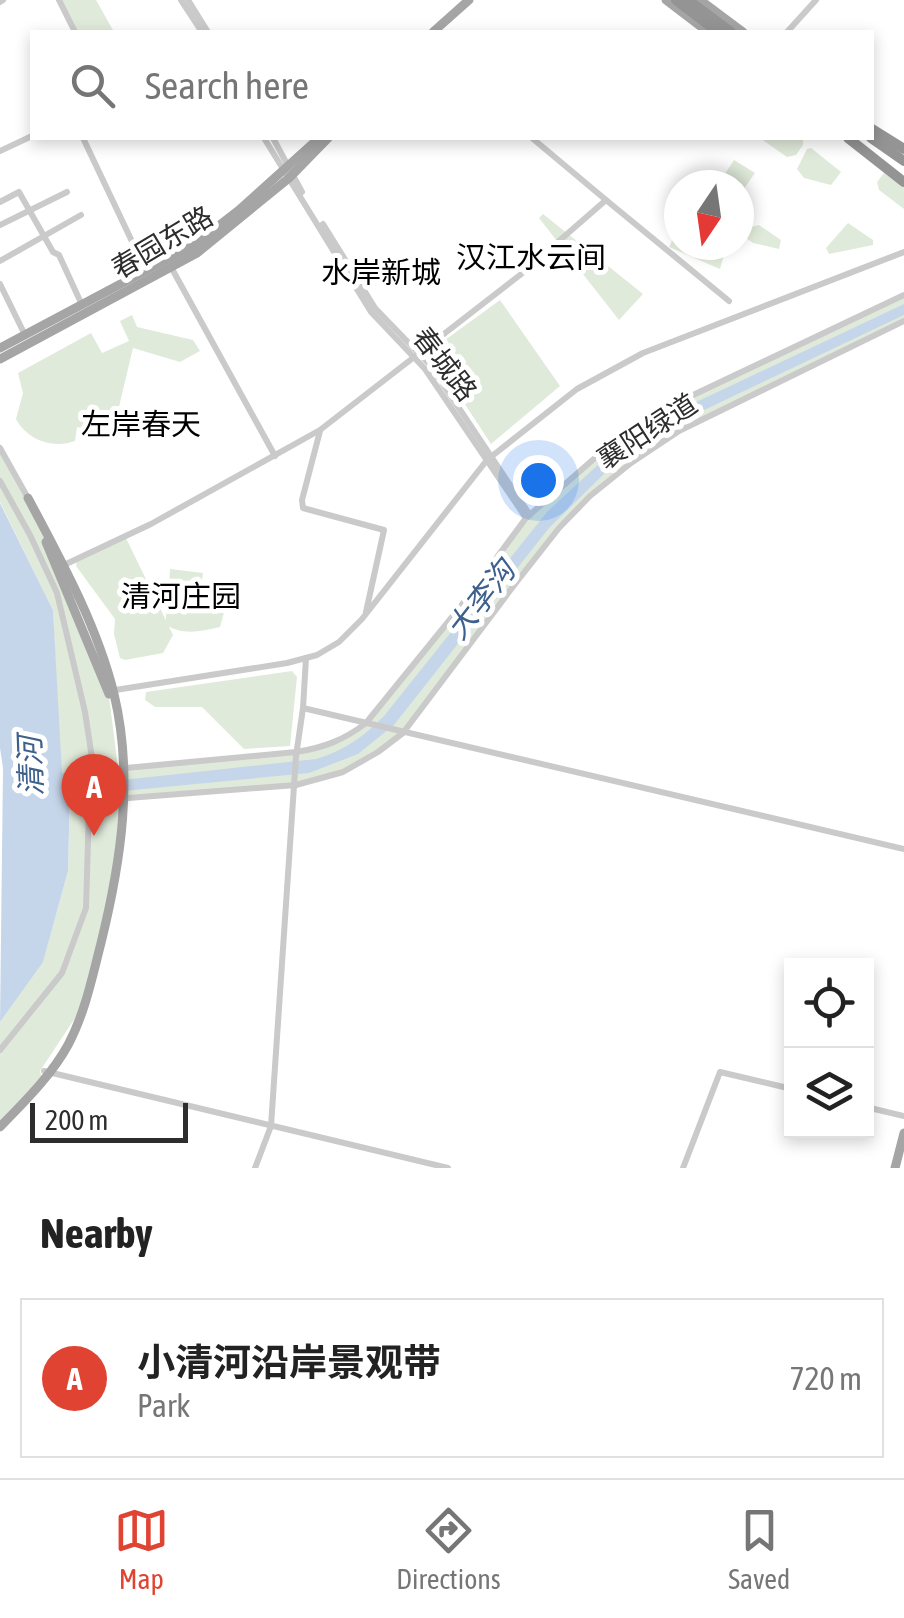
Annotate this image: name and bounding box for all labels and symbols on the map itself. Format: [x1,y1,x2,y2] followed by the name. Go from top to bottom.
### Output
[664,170,754,260] north arrow
[106,199,218,285] street label: 春园东路
[456,240,606,274] district label: 汉江水云间
[321,255,441,289] district label: 水岸新城
[407,321,483,407] street label: 春城路
[591,387,703,475] street label: 襄阳绿道
[81,407,201,441] district label: 左岸春天
[513,455,564,506] your location
[439,551,523,645] water label: 大李沟
[121,579,241,613] district label: 清河庄园
[12,730,48,797] water label: 清河
[62,754,126,836] pin: A
[30,1098,188,1142] scale bar

